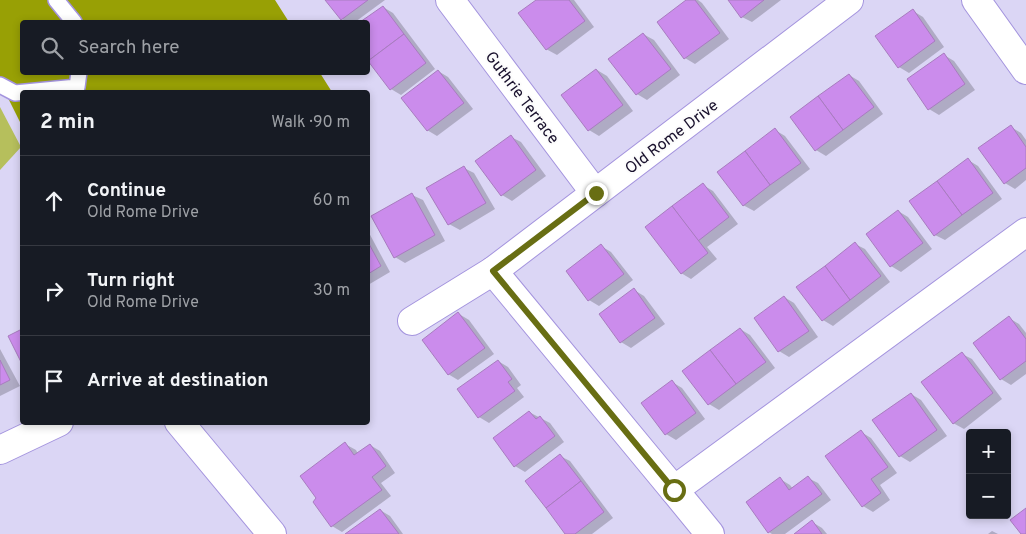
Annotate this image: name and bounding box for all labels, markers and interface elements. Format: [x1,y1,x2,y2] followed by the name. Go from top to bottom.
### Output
[20,20,370,75] search box
[38,34,66,62] icon: search
[78,36,180,60] text: Search here
[480,48,563,149] street label: Guthrie Terrace
[622,96,723,179] street label: Old Rome Drive
[40,109,95,136] text: 2 min
[271,113,350,133] text: Walk · 90 m
[87,179,166,203] text: Continue
[585,182,608,205] route end
[40,187,68,215] icon: ahead
[313,191,350,211] text: 60 m
[87,203,199,223] text: Old Rome Drive
[87,269,175,293] text: Turn right
[40,277,68,305] icon: right
[313,281,350,301] text: 30 m
[87,293,199,313] text: Old Rome Drive
[40,367,68,395] icon: arrive
[87,369,268,393] text: Arrive at destination
[966,429,1011,519] map controls
[966,429,1011,474] button: +
[966,474,1011,519] button: −
[663,479,686,502] route start

